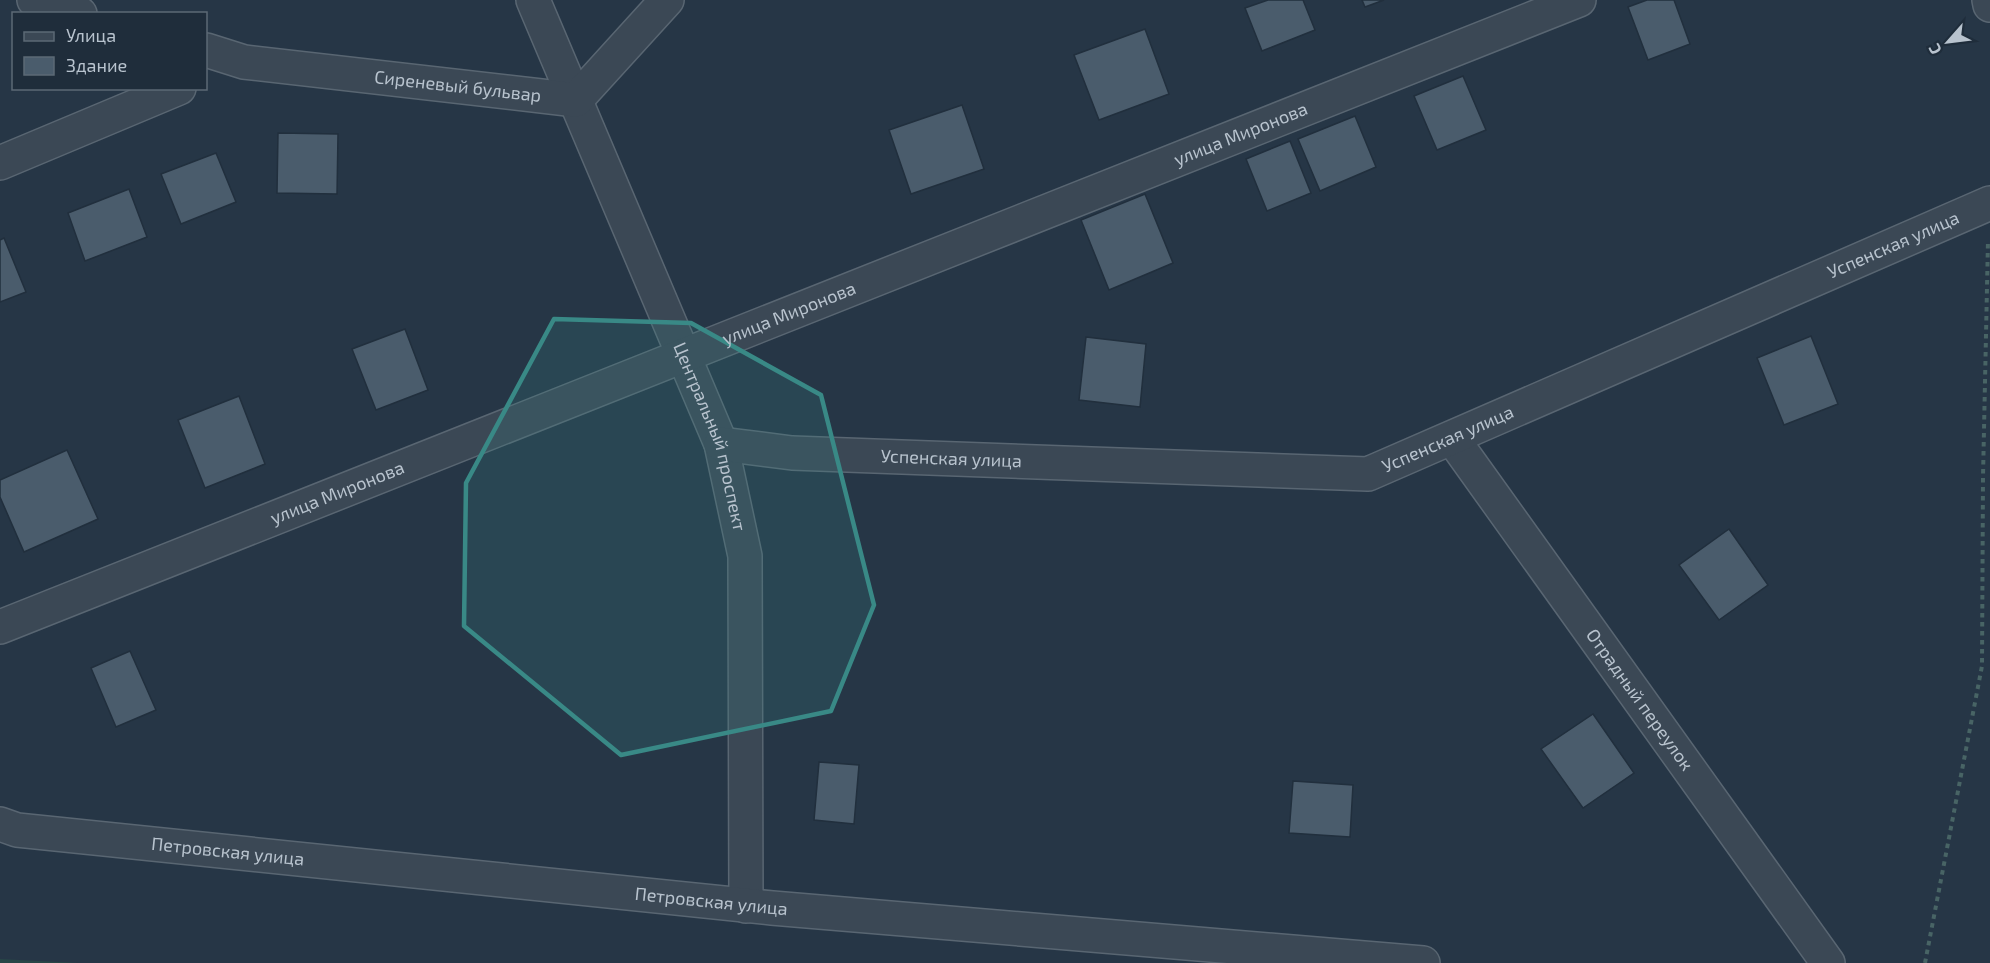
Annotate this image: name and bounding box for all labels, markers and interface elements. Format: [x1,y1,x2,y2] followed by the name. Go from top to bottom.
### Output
[12,12,207,90] legend
[1918,12,1978,72] north arrow
[66,24,116,46] text: Улица
[1924,41,1945,58] text: С
[66,54,127,76] text: Здание
[373,65,543,106] street label: Сиреневый бульвар
[1170,97,1311,170] street label: улица Миронова
[1824,206,1962,283] street label: Успенская улица
[719,276,859,349] street label: улица Миронова
[669,339,751,533] street label: Центральный проспект
[1378,400,1517,477] street label: Успенская улица
[880,444,1022,471] street label: Успенская улица
[267,456,407,529] street label: улица Миронова
[1582,624,1699,775] street label: Отрадный переулок
[150,832,305,870] street label: Петровская улица
[634,882,789,919] street label: Петровская улица

